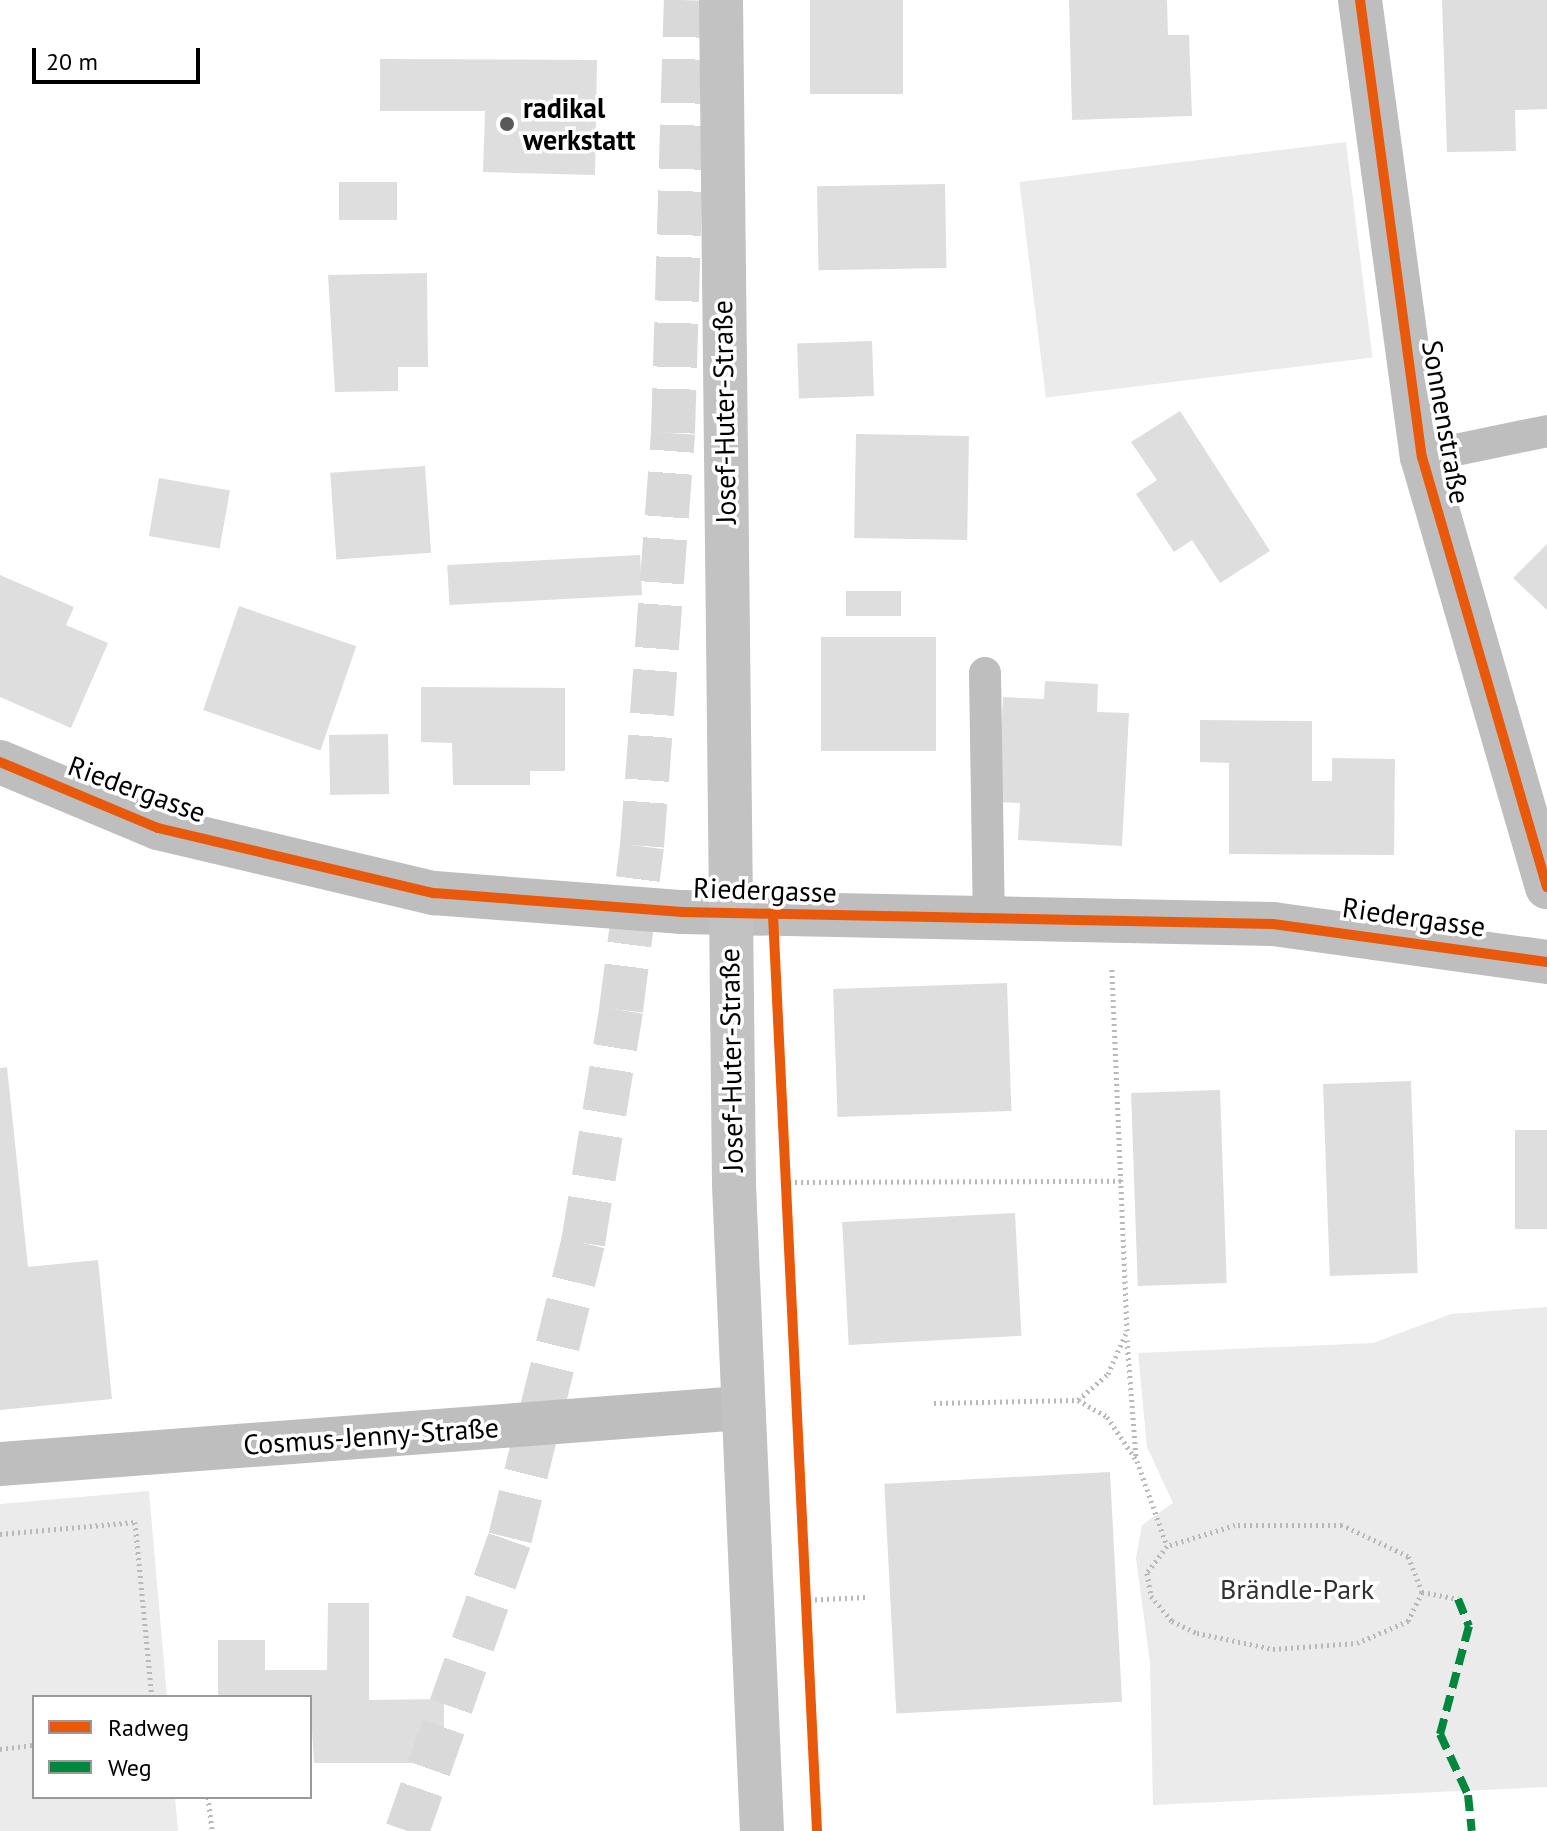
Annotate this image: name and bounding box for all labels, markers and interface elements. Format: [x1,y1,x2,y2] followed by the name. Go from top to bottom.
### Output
[36,32,204,82] scale bar
[46,46,98,77] text: 20 m
[523,91,636,157] place label: radikal werkstatt
[498,115,516,133] marker: radikal werkstatt
[705,300,743,524] street label: Josef-Huter-Straße
[1415,338,1477,506] street label: Sonnenstraße
[64,749,210,829] street label: Riedergasse
[692,871,838,909] street label: Riedergasse
[1340,890,1488,944] street label: Riedergasse
[712,948,750,1172] street label: Josef-Huter-Straße
[242,1410,500,1462] street label: Cosmus-Jenny-Straße
[1220,1572,1374,1606] park label: Brändle-Park
[32,1695,312,1799] legend
[108,1712,189,1743] text: Radweg
[108,1752,152,1783] text: Weg

